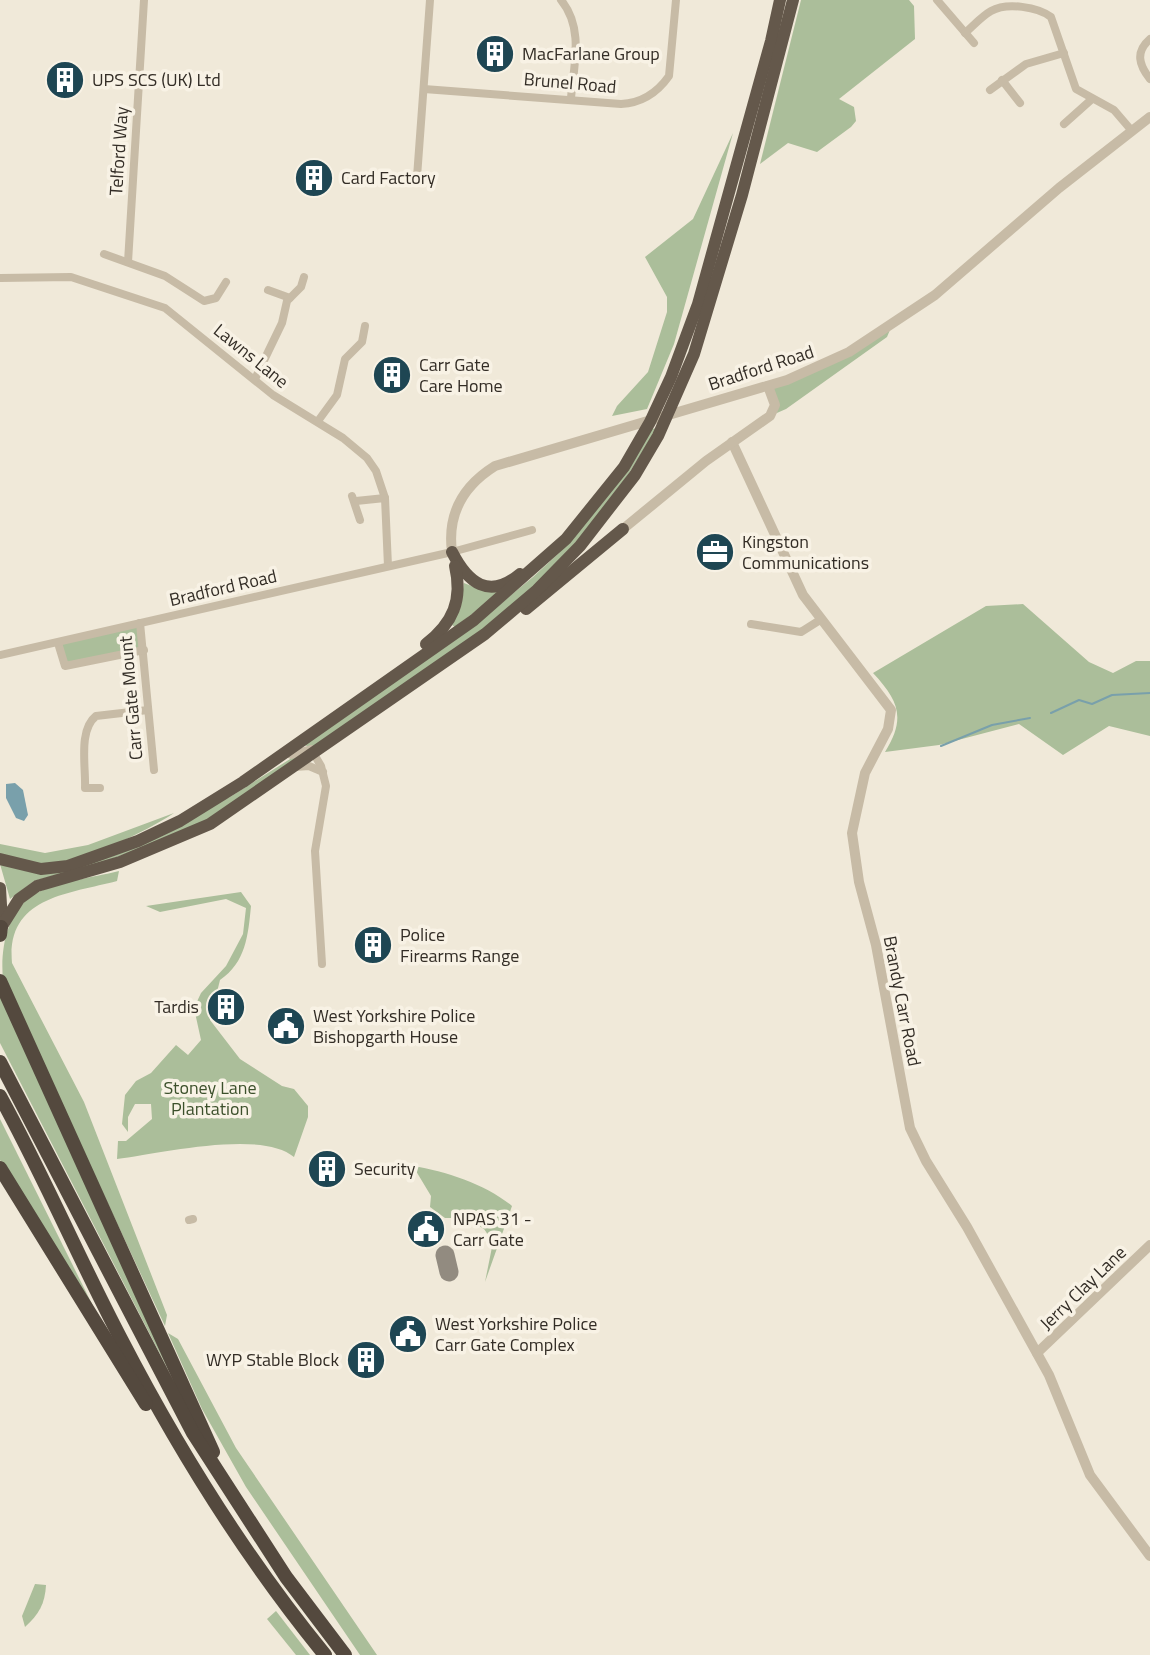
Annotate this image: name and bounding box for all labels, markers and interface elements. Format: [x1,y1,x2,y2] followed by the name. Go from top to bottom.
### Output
[474,33,516,75] building icon: MacFarlane Group
[522,40,660,67] place label: MacFarlane Group
[44,59,86,101] building icon: UPS SCS (UK) Ltd
[523,65,617,100] street label: Brunel Road
[92,66,221,93] place label: UPS SCS (UK) Ltd
[102,105,135,196] street label: Telford Way
[293,157,335,199] building icon: Card Factory
[341,164,436,191] place label: Card Factory
[208,317,295,394] street label: Lawns Lane
[705,338,817,397] street label: Bradford Road
[419,351,503,399] place label: Carr Gate Care Home
[371,354,413,396] building icon: Carr Gate Care Home
[742,528,869,576] place label: Kingston Communications
[694,531,736,573] office icon: Kingston Communications
[166,562,279,613] street label: Bradford Road
[112,634,149,761] street label: Carr Gate Mount
[400,921,519,969] place label: Police Firearms Range
[352,924,394,966] building icon: Police Firearms Range
[877,933,928,1068] street label: Brandy Carr Road
[205,986,247,1028] building icon: Tardis
[154,993,199,1020] place label: Tardis
[313,1002,475,1050] place label: West Yorkshire Police Bishopgarth House
[265,1005,307,1047] public building icon: West Yorkshire Police Bishopgarth House
[163,1074,257,1122] park label: Stoney Lane Plantation
[306,1148,348,1190] building icon: Security
[354,1155,416,1182] place label: Security
[453,1205,532,1253] place label: NPAS 31 - Carr Gate
[405,1208,447,1250] public building icon: NPAS 31 - Carr Gate
[1033,1239,1132,1336] street label: Jerry Clay Lane
[435,1310,597,1358] place label: West Yorkshire Police Carr Gate Complex
[387,1313,429,1355] public building icon: West Yorkshire Police Carr Gate Complex
[345,1339,387,1381] building icon: WYP Stable Block
[206,1346,339,1373] place label: WYP Stable Block

